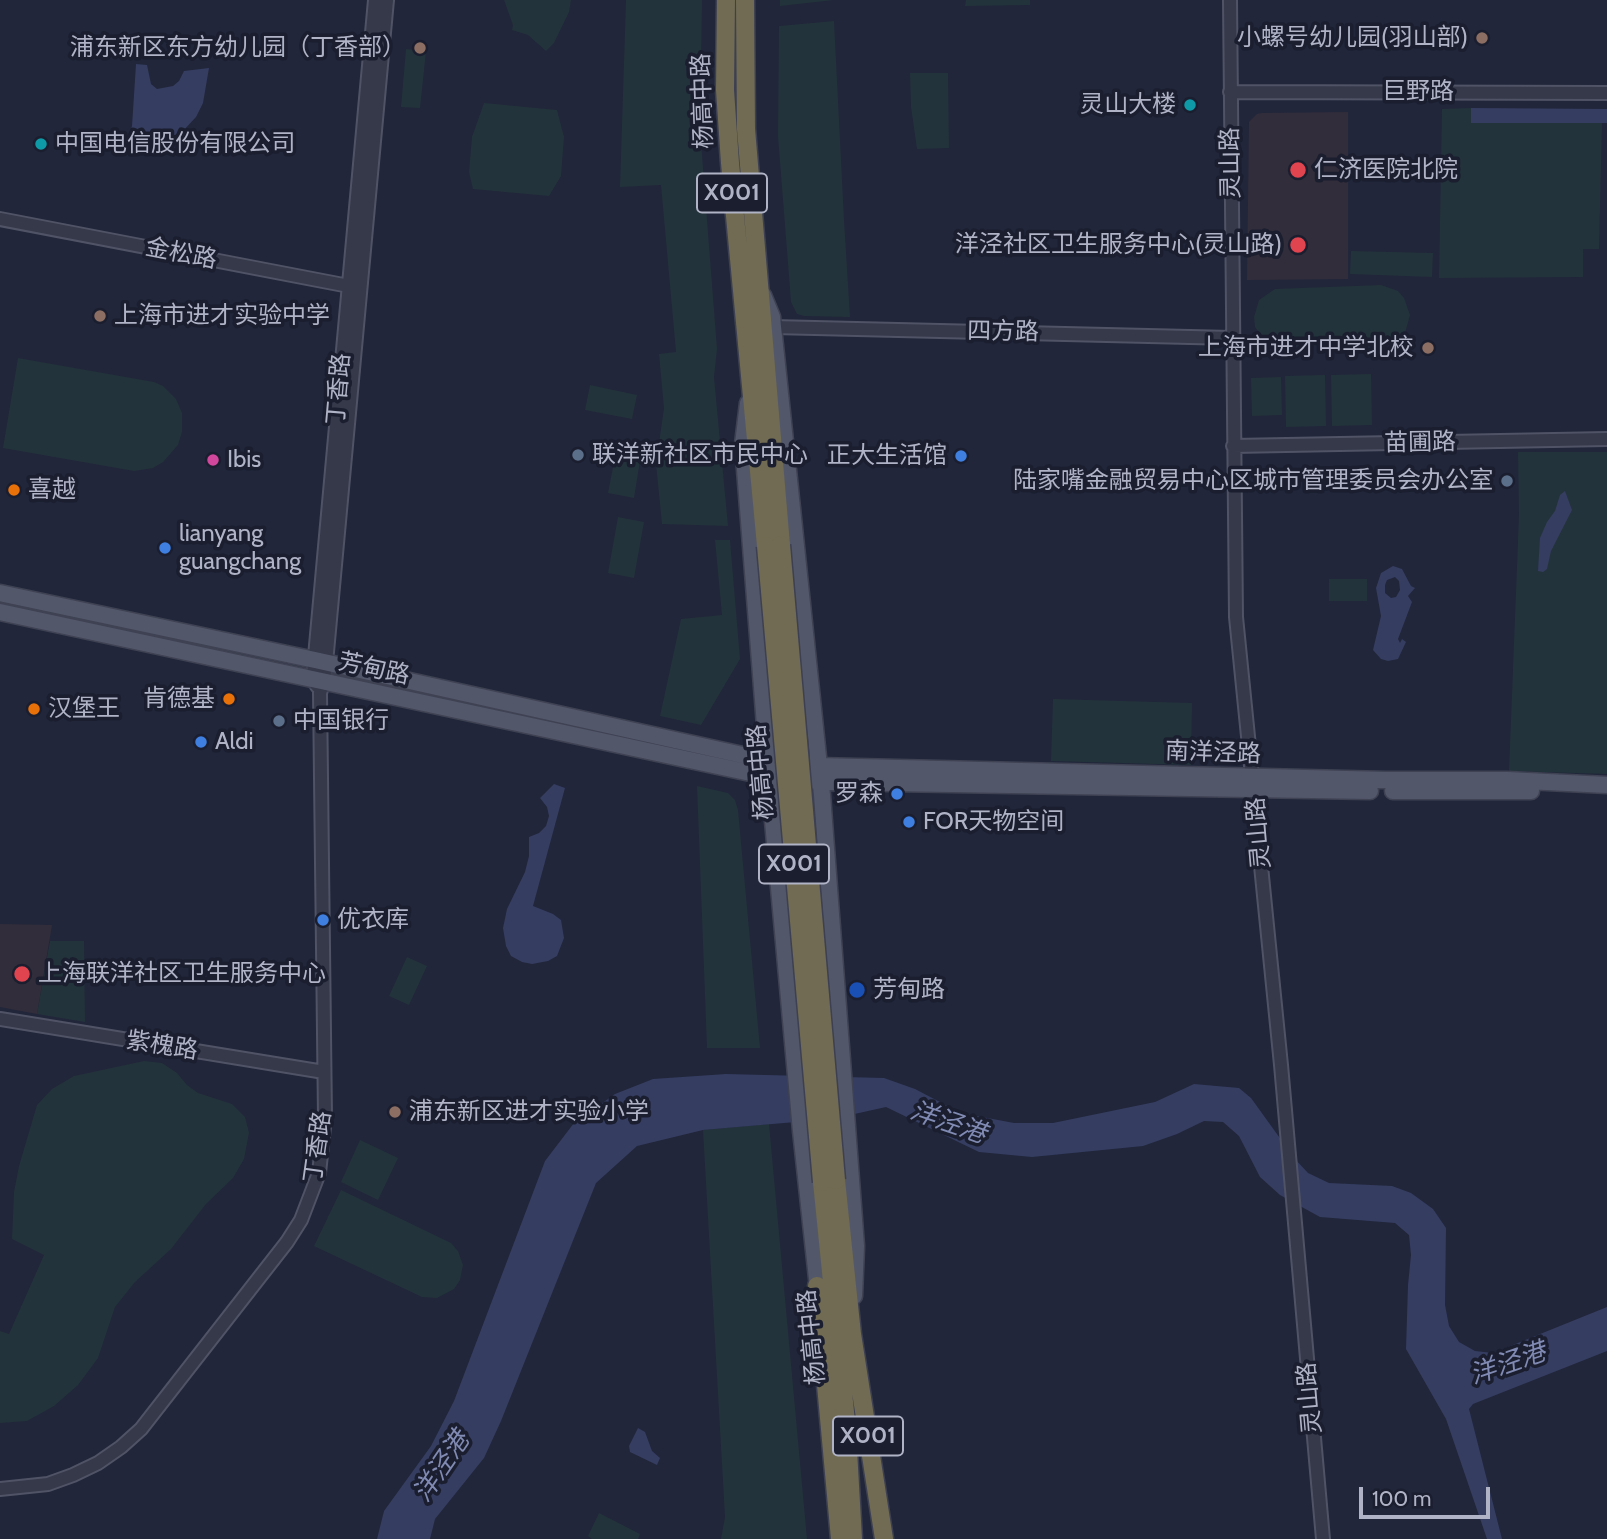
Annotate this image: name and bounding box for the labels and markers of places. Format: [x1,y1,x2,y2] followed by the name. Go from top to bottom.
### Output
[1237,24,1468,52] place label: 小螺号幼儿园(羽山部)
[1474,30,1490,46] marker: 小螺号幼儿园(羽山部)
[70,34,406,62] place label: 浦东新区东方幼儿园（丁香部）
[412,40,428,56] marker: 浦东新区东方幼儿园（丁香部）
[1080,91,1176,119] place label: 灵山大楼
[1182,97,1198,113] marker: 灵山大楼
[55,130,295,158] place label: 中国电信股份有限公司
[33,136,49,152] marker: 中国电信股份有限公司
[1314,156,1458,184] place label: 仁济医院北院
[1288,160,1308,180] marker: 仁济医院北院
[955,231,1282,259] place label: 洋泾社区卫生服务中心(灵山路)
[1288,235,1308,255] marker: 洋泾社区卫生服务中心(灵山路)
[114,302,330,330] place label: 上海市进才实验中学
[92,308,108,324] marker: 上海市进才实验中学
[1198,334,1414,362] place label: 上海市进才中学北校
[1420,340,1436,356] marker: 上海市进才中学北校
[592,441,808,469] place label: 联洋新社区市民中心
[827,442,947,470] place label: 正大生活馆
[227,446,261,474] place label: Ibis
[570,447,586,463] marker: 联洋新社区市民中心
[953,448,969,464] marker: 正大生活馆
[205,452,221,468] marker: Ibis
[1013,467,1493,495] place label: 陆家嘴金融贸易中心区城市管理委员会办公室
[1499,473,1515,489] marker: 陆家嘴金融贸易中心区城市管理委员会办公室
[28,476,76,504] place label: 喜越
[6,482,22,498] marker: 喜越
[179,520,301,576] place label: lianyang guangchang
[157,540,173,556] marker: lianyang guangchang
[143,685,215,713] place label: 肯德基
[221,691,237,707] marker: 肯德基
[48,695,120,723] place label: 汉堡王
[26,701,42,717] marker: 汉堡王
[293,707,389,735] place label: 中国银行
[271,713,287,729] marker: 中国银行
[215,728,254,756] place label: Aldi
[193,734,209,750] marker: Aldi
[835,780,883,808] place label: 罗森
[889,786,905,802] marker: 罗森
[923,808,1064,836] place label: FOR天物空间
[901,814,917,830] marker: FOR天物空间
[337,906,409,934] place label: 优衣库
[315,912,331,928] marker: 优衣库
[38,960,326,988] place label: 上海联洋社区卫生服务中心
[12,964,32,984] marker: 上海联洋社区卫生服务中心
[873,976,945,1004] place label: 芳甸路
[847,980,867,1000] marker: 芳甸路
[409,1098,649,1126] place label: 浦东新区进才实验小学
[387,1104,403,1120] marker: 浦东新区进才实验小学

